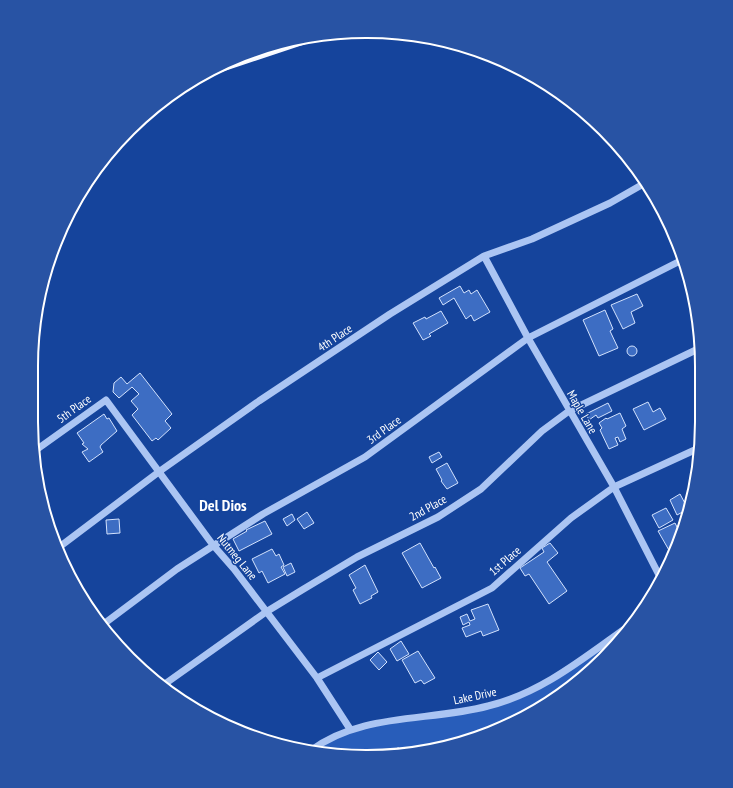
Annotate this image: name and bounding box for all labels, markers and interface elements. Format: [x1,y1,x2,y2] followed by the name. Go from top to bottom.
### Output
[315,321,355,355] street label: 4th Place
[564,387,601,436] street label: Maple Lane
[54,391,94,426] street label: 5th Place
[364,412,404,447] street label: 3rd Place
[406,491,449,524] street label: 2nd Place
[199,495,247,515] district label: Del Dios
[214,531,261,583] street label: Nutmeg Lane
[486,543,524,579] street label: 1st Place
[452,684,498,707] street label: Lake Drive

